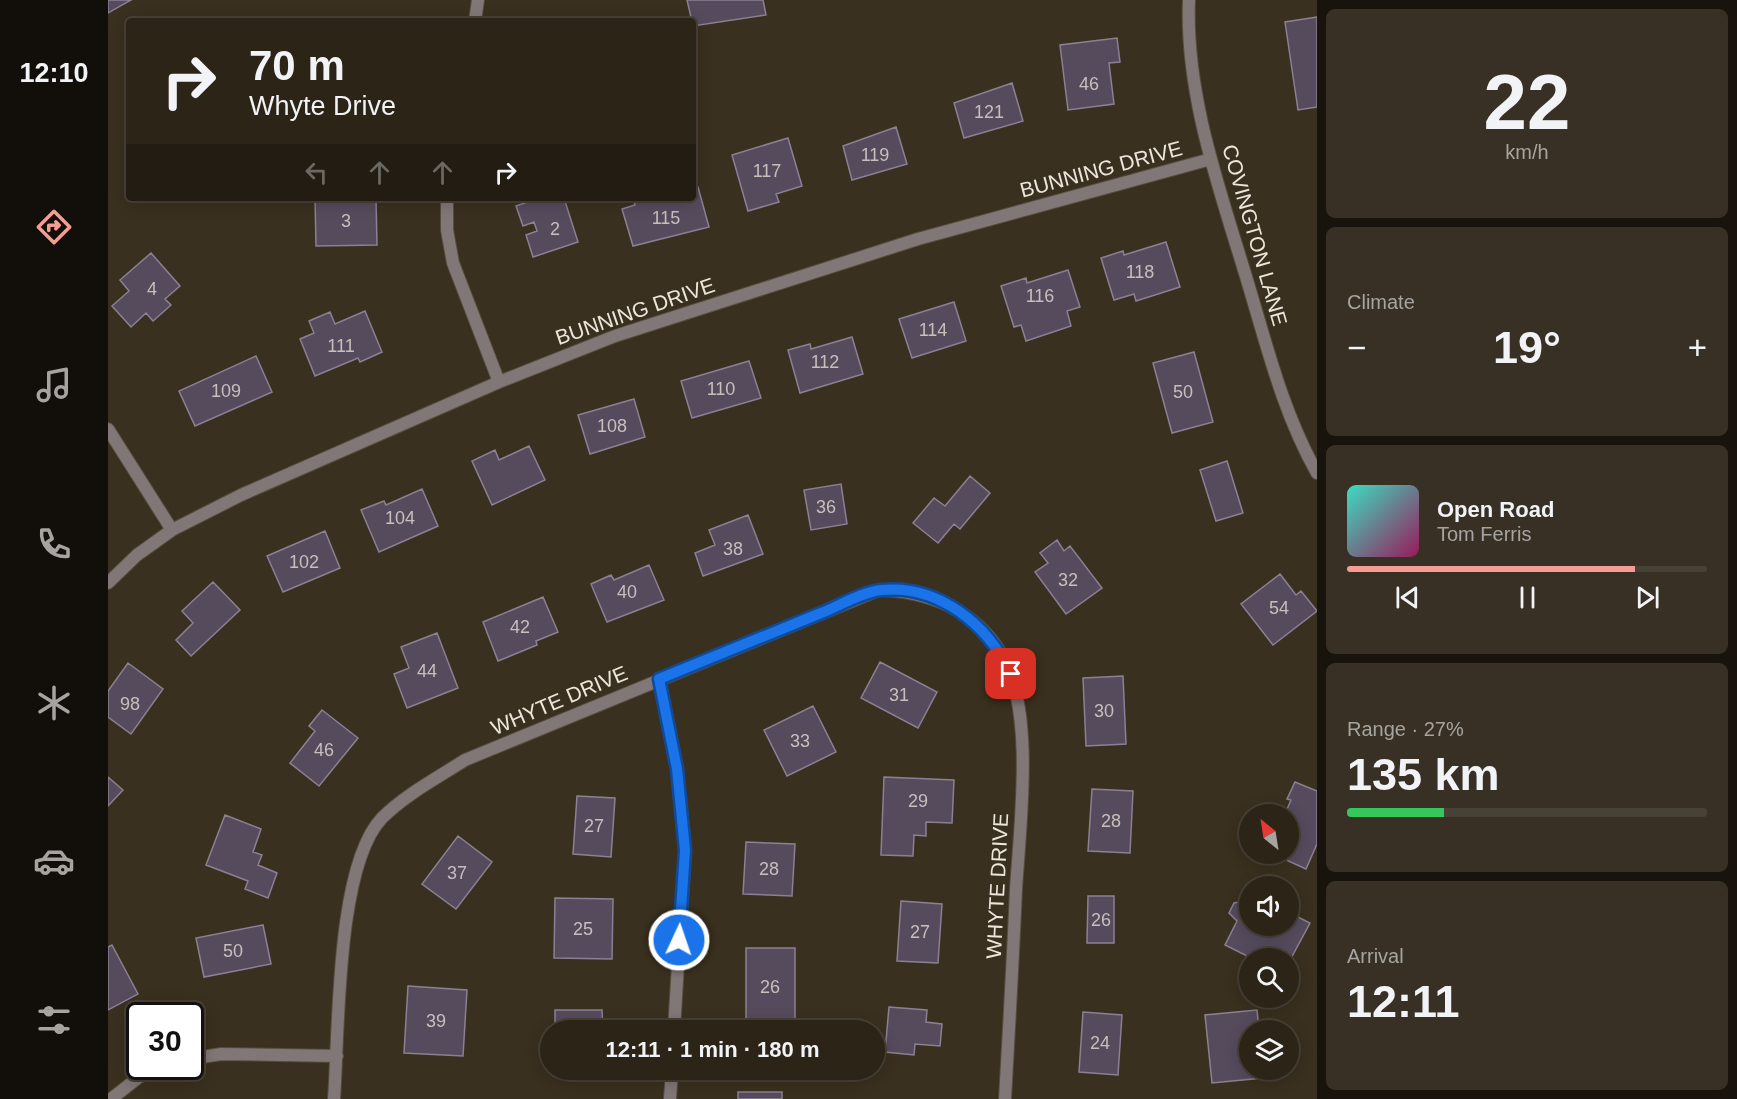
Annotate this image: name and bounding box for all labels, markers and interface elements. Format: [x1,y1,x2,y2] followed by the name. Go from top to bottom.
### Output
[150,42,228,120] icon: right
[249,42,345,89] text: 70 m
[19,58,89,88] text: 12:10
[1484,58,1570,146] text: 22
[1079,74,1099,94] house number: 46
[249,91,396,121] text: Whyte Drive
[974,102,1004,122] house number: 121
[1017,136,1185,202] street label: BUNNING DRIVE
[1505,141,1549,163] text: km/h
[1218,142,1292,328] street label: COVINGTON LANE
[861,145,889,165] house number: 119
[300,156,333,189] icon: left
[363,156,396,189] icon: ahead
[426,156,459,189] icon: ahead
[489,156,522,189] icon: right
[753,161,781,181] house number: 117
[33,206,75,248] icon: directions
[652,208,680,228] house number: 115
[341,211,351,231] house number: 3
[550,219,560,239] house number: 2
[1126,262,1154,282] house number: 118
[552,273,718,349] street label: BUNNING DRIVE
[147,279,157,299] house number: 4
[1026,286,1054,306] house number: 116
[1347,291,1415,313] text: Climate
[919,320,947,340] house number: 114
[1493,322,1561,373] text: 19°
[1347,329,1366,366] text: −
[1688,329,1707,366] text: +
[327,336,355,356] house number: 111
[811,352,839,372] house number: 112
[33,364,75,406] icon: music
[707,379,735,399] house number: 110
[211,381,241,401] house number: 109
[1173,382,1193,402] house number: 50
[597,416,627,436] house number: 108
[816,497,836,517] house number: 36
[1437,497,1554,522] text: Open Road
[385,508,415,528] house number: 104
[33,523,75,565] icon: phone
[1437,523,1531,545] text: Tom Ferris
[723,539,743,559] house number: 38
[289,552,319,572] house number: 102
[1058,570,1078,590] house number: 32
[1391,581,1424,614] icon: previous
[1511,581,1544,614] icon: pause
[1631,581,1664,614] icon: next
[617,582,637,602] house number: 40
[1269,598,1289,618] house number: 54
[510,617,530,637] house number: 42
[985,648,1036,699] pin
[994,657,1027,690] icon: arrive
[417,661,437,681] house number: 44
[487,661,631,739] street label: WHYTE DRIVE
[33,682,75,724] icon: climate
[889,685,909,705] house number: 31
[120,694,140,714] house number: 98
[1094,701,1114,721] house number: 30
[1347,718,1464,740] text: Range · 27%
[790,731,810,751] house number: 33
[314,740,334,760] house number: 46
[1347,749,1500,800] text: 135 km
[908,791,928,811] house number: 29
[1239,804,1299,864] north arrow
[1239,804,1299,1080] map controls
[1101,811,1121,831] house number: 28
[982,813,1012,959] street label: WHYTE DRIVE
[584,816,604,836] house number: 27
[33,840,75,882] icon: car
[759,859,779,879] house number: 28
[447,863,467,883] house number: 37
[1239,876,1299,936] button: sound
[647,908,711,972] position arrow
[1091,910,1111,930] house number: 26
[573,919,593,939] house number: 25
[910,922,930,942] house number: 27
[223,941,243,961] house number: 50
[1347,945,1404,967] text: Arrival
[1239,948,1299,1008] button: search
[1347,976,1460,1027] text: 12:11
[760,977,780,997] house number: 26
[33,999,75,1041] icon: filters
[126,1002,204,1080] speed limit sign: 30
[426,1011,446,1031] house number: 39
[1239,1020,1299,1080] button: layers
[1090,1033,1110,1053] house number: 24
[606,1037,820,1062] text: 12:11 · 1 min · 180 m

